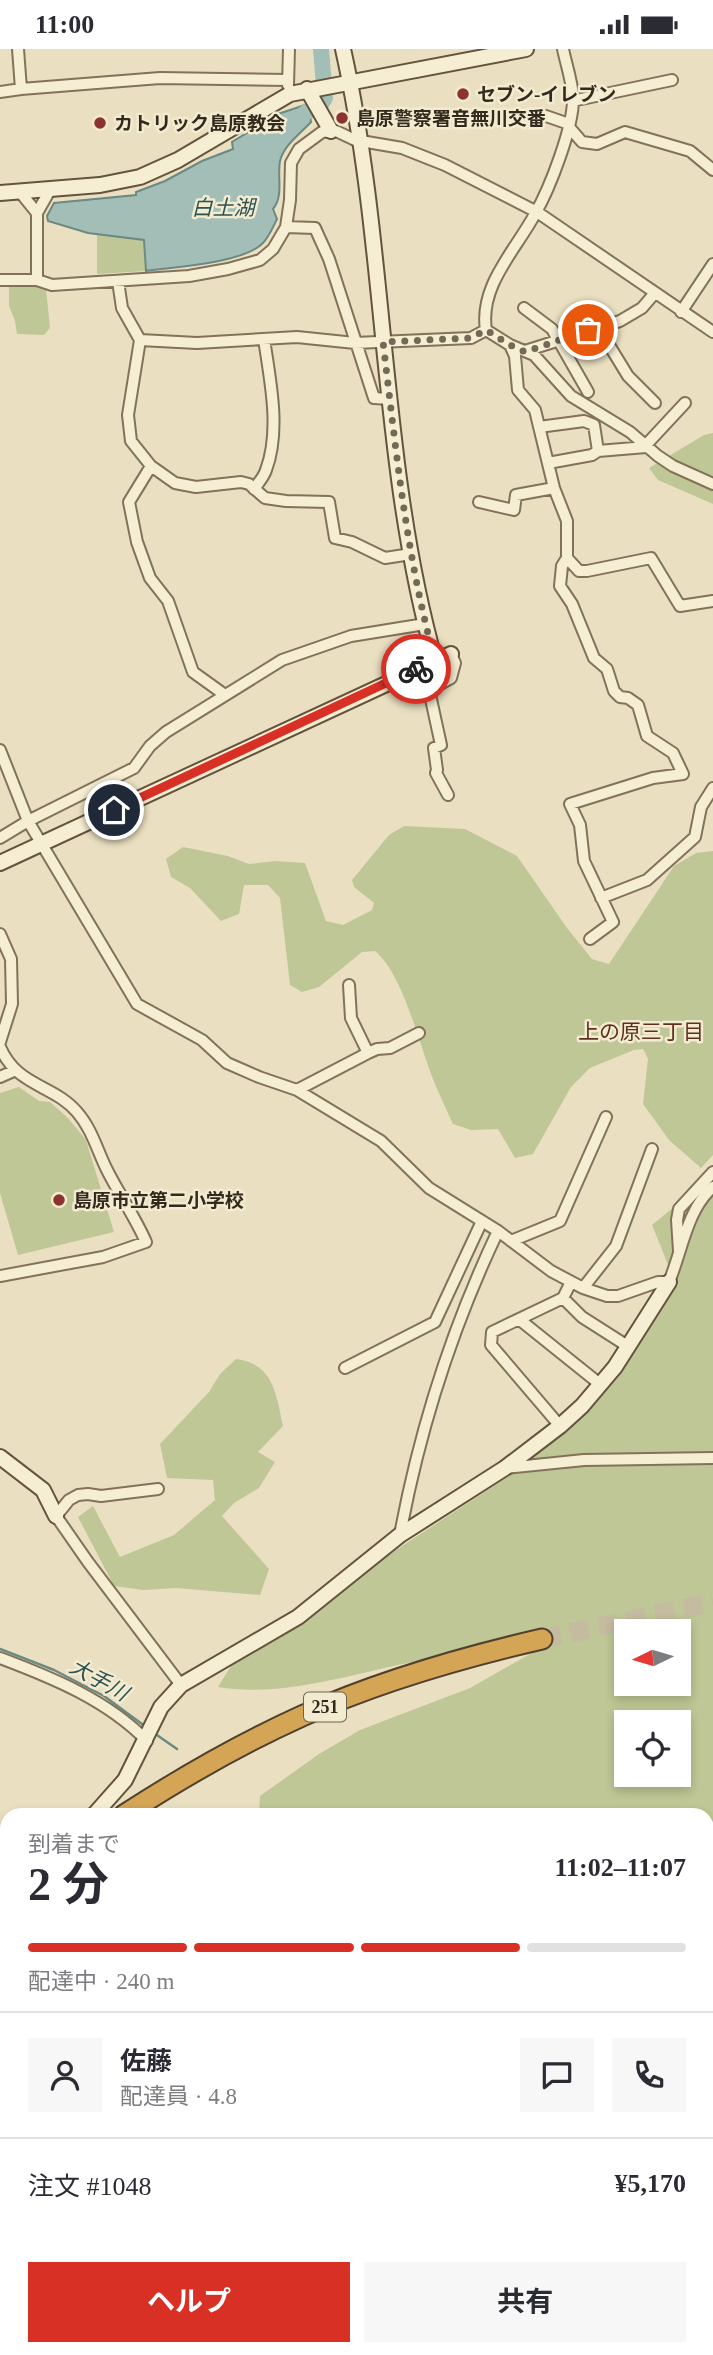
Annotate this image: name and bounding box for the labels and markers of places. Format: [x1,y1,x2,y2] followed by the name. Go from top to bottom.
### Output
[477,84,616,105] place label: セブン-イレブン
[455,86,471,102] marker: セブン-イレブン
[356,108,546,129] place label: 島原警察署音無川交番
[334,110,350,126] marker: 島原警察署音無川交番
[114,113,285,134] place label: カトリック島原教会
[92,115,108,131] marker: カトリック島原教会
[558,300,618,360] pin
[84,780,144,840] pin
[73,1190,244,1211] place label: 島原市立第二小学校
[51,1192,67,1208] marker: 島原市立第二小学校

